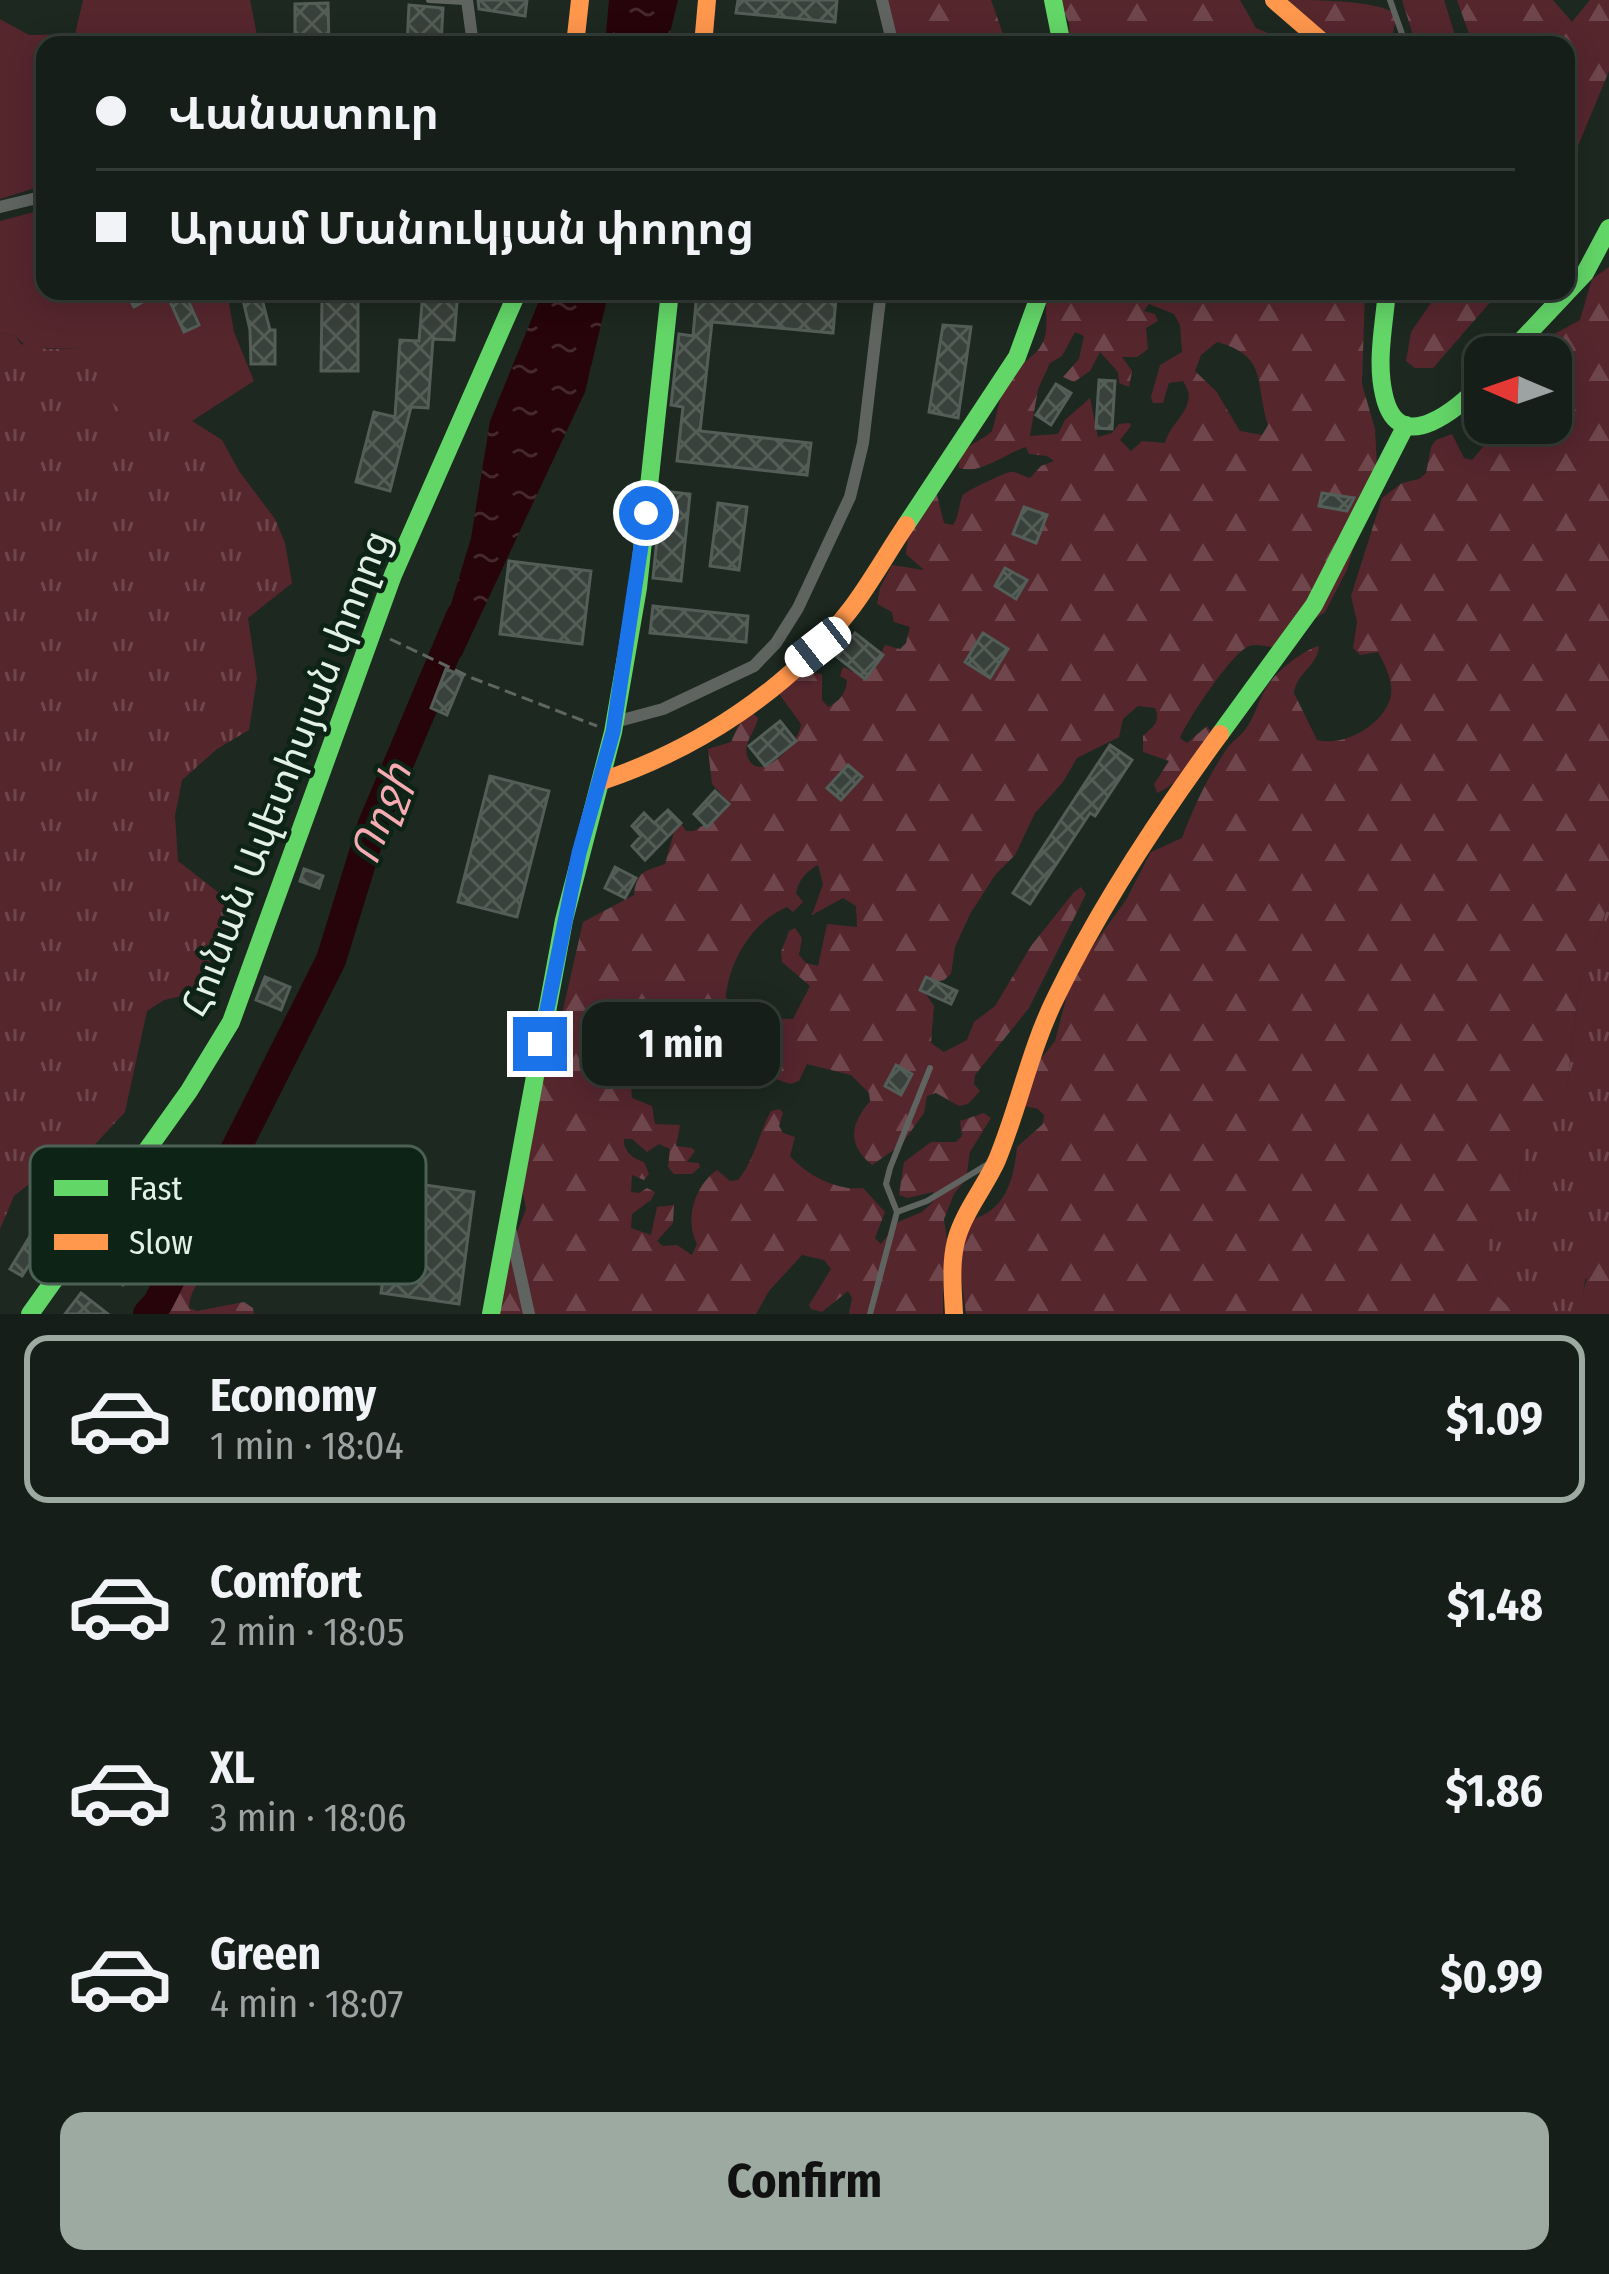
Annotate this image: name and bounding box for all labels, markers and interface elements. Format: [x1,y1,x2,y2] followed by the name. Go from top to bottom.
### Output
[168,87,439,141] text: Վանատուր
[168,202,754,256] text: Արամ Մանուկյան փողոց
[1464,336,1572,444] north arrow
[1464,336,1572,444] map controls
[619,486,673,540] route start
[172,524,400,1023] street label: Հունան Ավետիսյան փողոց
[779,611,857,683] car
[340,755,422,871] water label: Ողջի
[582,1002,780,1086] callout: 1 min
[513,1017,567,1071] route end
[639,1021,723,1067] text: 1 min
[30,1146,426,1284] legend
[129,1169,183,1209] text: Fast
[129,1223,193,1263] text: Slow
[66,1365,174,1473] icon: car
[210,1369,376,1423] text: Economy
[1446,1392,1543,1446] text: $1.09
[210,1423,404,1469] text: 1 min · 18:04
[66,1551,174,1659] icon: car
[210,1555,362,1609] text: Comfort
[1447,1578,1543,1632] text: $1.48
[210,1609,405,1655] text: 2 min · 18:05
[66,1737,174,1845] icon: car
[210,1741,255,1795] text: XL
[1446,1764,1543,1818] text: $1.86
[210,1795,406,1841] text: 3 min · 18:06
[66,1923,174,2031] icon: car
[210,1927,321,1981] text: Green
[1440,1950,1543,2004] text: $0.99
[210,1981,403,2027] text: 4 min · 18:07
[60,2112,1549,2250] button: Confirm

